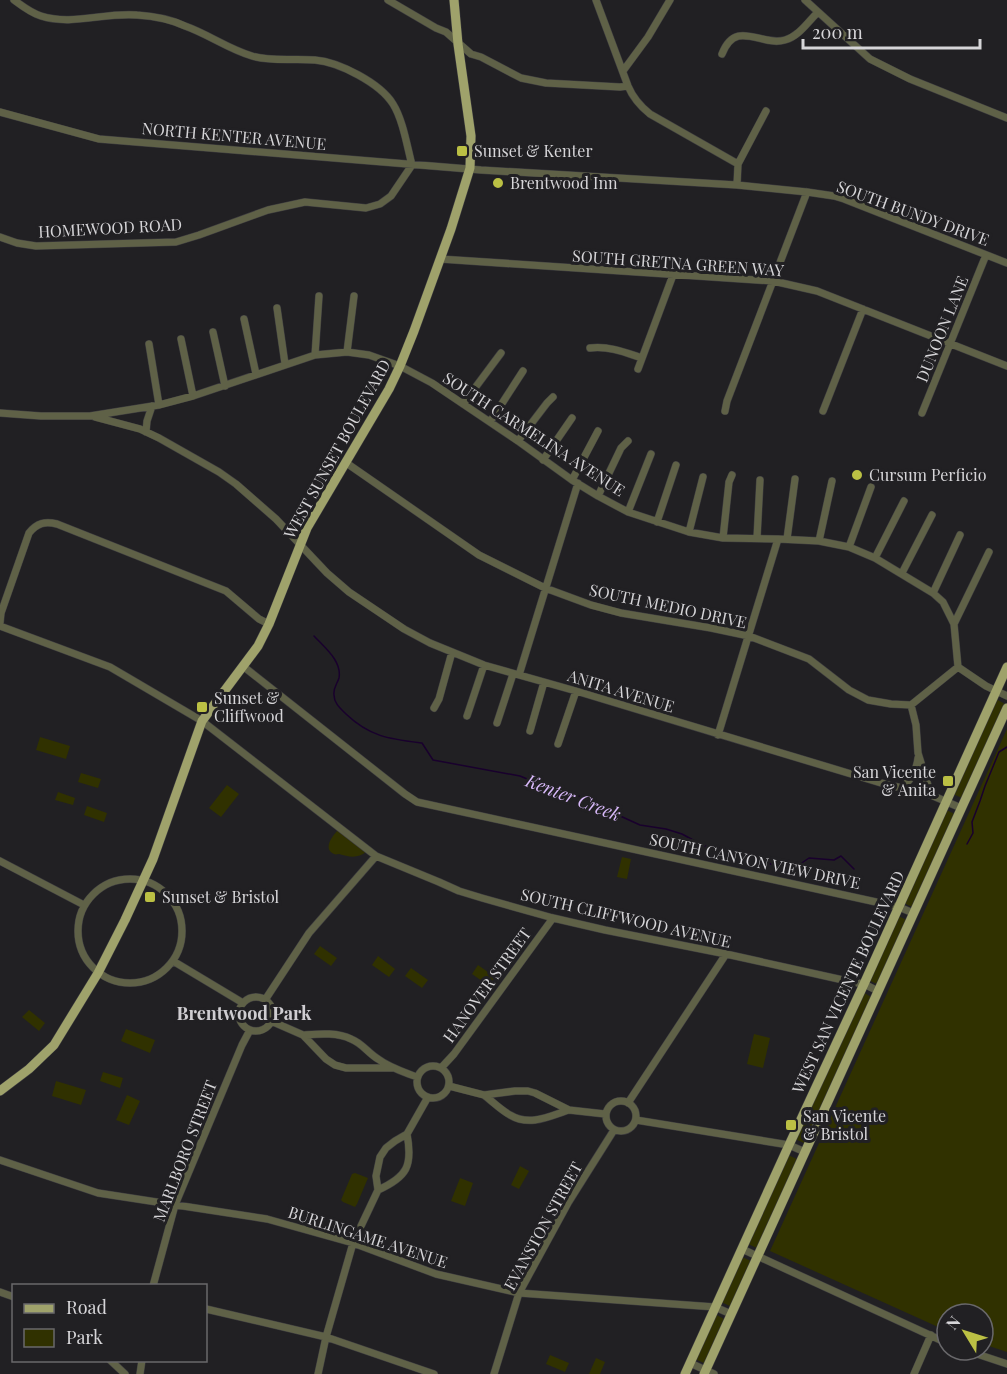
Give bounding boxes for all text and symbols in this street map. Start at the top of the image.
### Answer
scale bar [803,12,980,50]
text: 200 m [812,20,863,44]
street label: NORTH KENTER AVENUE [141,117,327,154]
place label: Sunset & Kenter [474,140,593,161]
marker: Sunset & Kenter [455,144,469,158]
place label: Brentwood Inn [510,172,618,193]
street label: SOUTH BUNDY DRIVE [834,175,992,250]
marker: Brentwood Inn [491,176,505,190]
street label: HOMEWOOD ROAD [37,213,182,242]
street label: SOUTH GRETNA GREEN WAY [572,245,785,280]
street label: DUNOON LANE [911,273,972,385]
street label: WEST SUNSET BOULEVARD [278,355,395,543]
street label: SOUTH CARMELINA AVENUE [439,367,629,500]
place label: Cursum Perficio [869,464,987,485]
marker: Cursum Perficio [850,468,864,482]
street label: SOUTH MEDIO DRIVE [587,579,749,632]
street label: ANITA AVENUE [564,664,677,717]
place label: Sunset & Cliffwood [214,687,284,726]
marker: Sunset & Cliffwood [195,700,209,714]
place label: San Vicente & Anita [853,761,936,800]
water label: Kenter Creek [521,768,624,826]
marker: San Vicente & Anita [941,774,955,788]
street label: SOUTH CANYON VIEW DRIVE [648,828,863,893]
street label: WEST SAN VICENTE BOULEVARD [786,867,908,1097]
street label: SOUTH CLIFFWOOD AVENUE [519,883,733,952]
place label: Sunset & Bristol [162,886,280,907]
marker: Sunset & Bristol [143,890,157,904]
street label: HANOVER STREET [438,923,535,1046]
district label: Brentwood Park [177,1001,312,1025]
street label: MARLBORO STREET [148,1077,221,1224]
place label: San Vicente & Bristol [803,1105,886,1144]
marker: San Vicente & Bristol [784,1118,798,1132]
street label: EVANSTON STREET [499,1158,587,1294]
street label: BURLINGAME AVENUE [286,1201,451,1272]
legend [12,1284,207,1362]
text: Road [66,1295,107,1319]
north arrow [935,1302,995,1362]
text: N [941,1311,965,1333]
text: Park [66,1325,103,1349]

